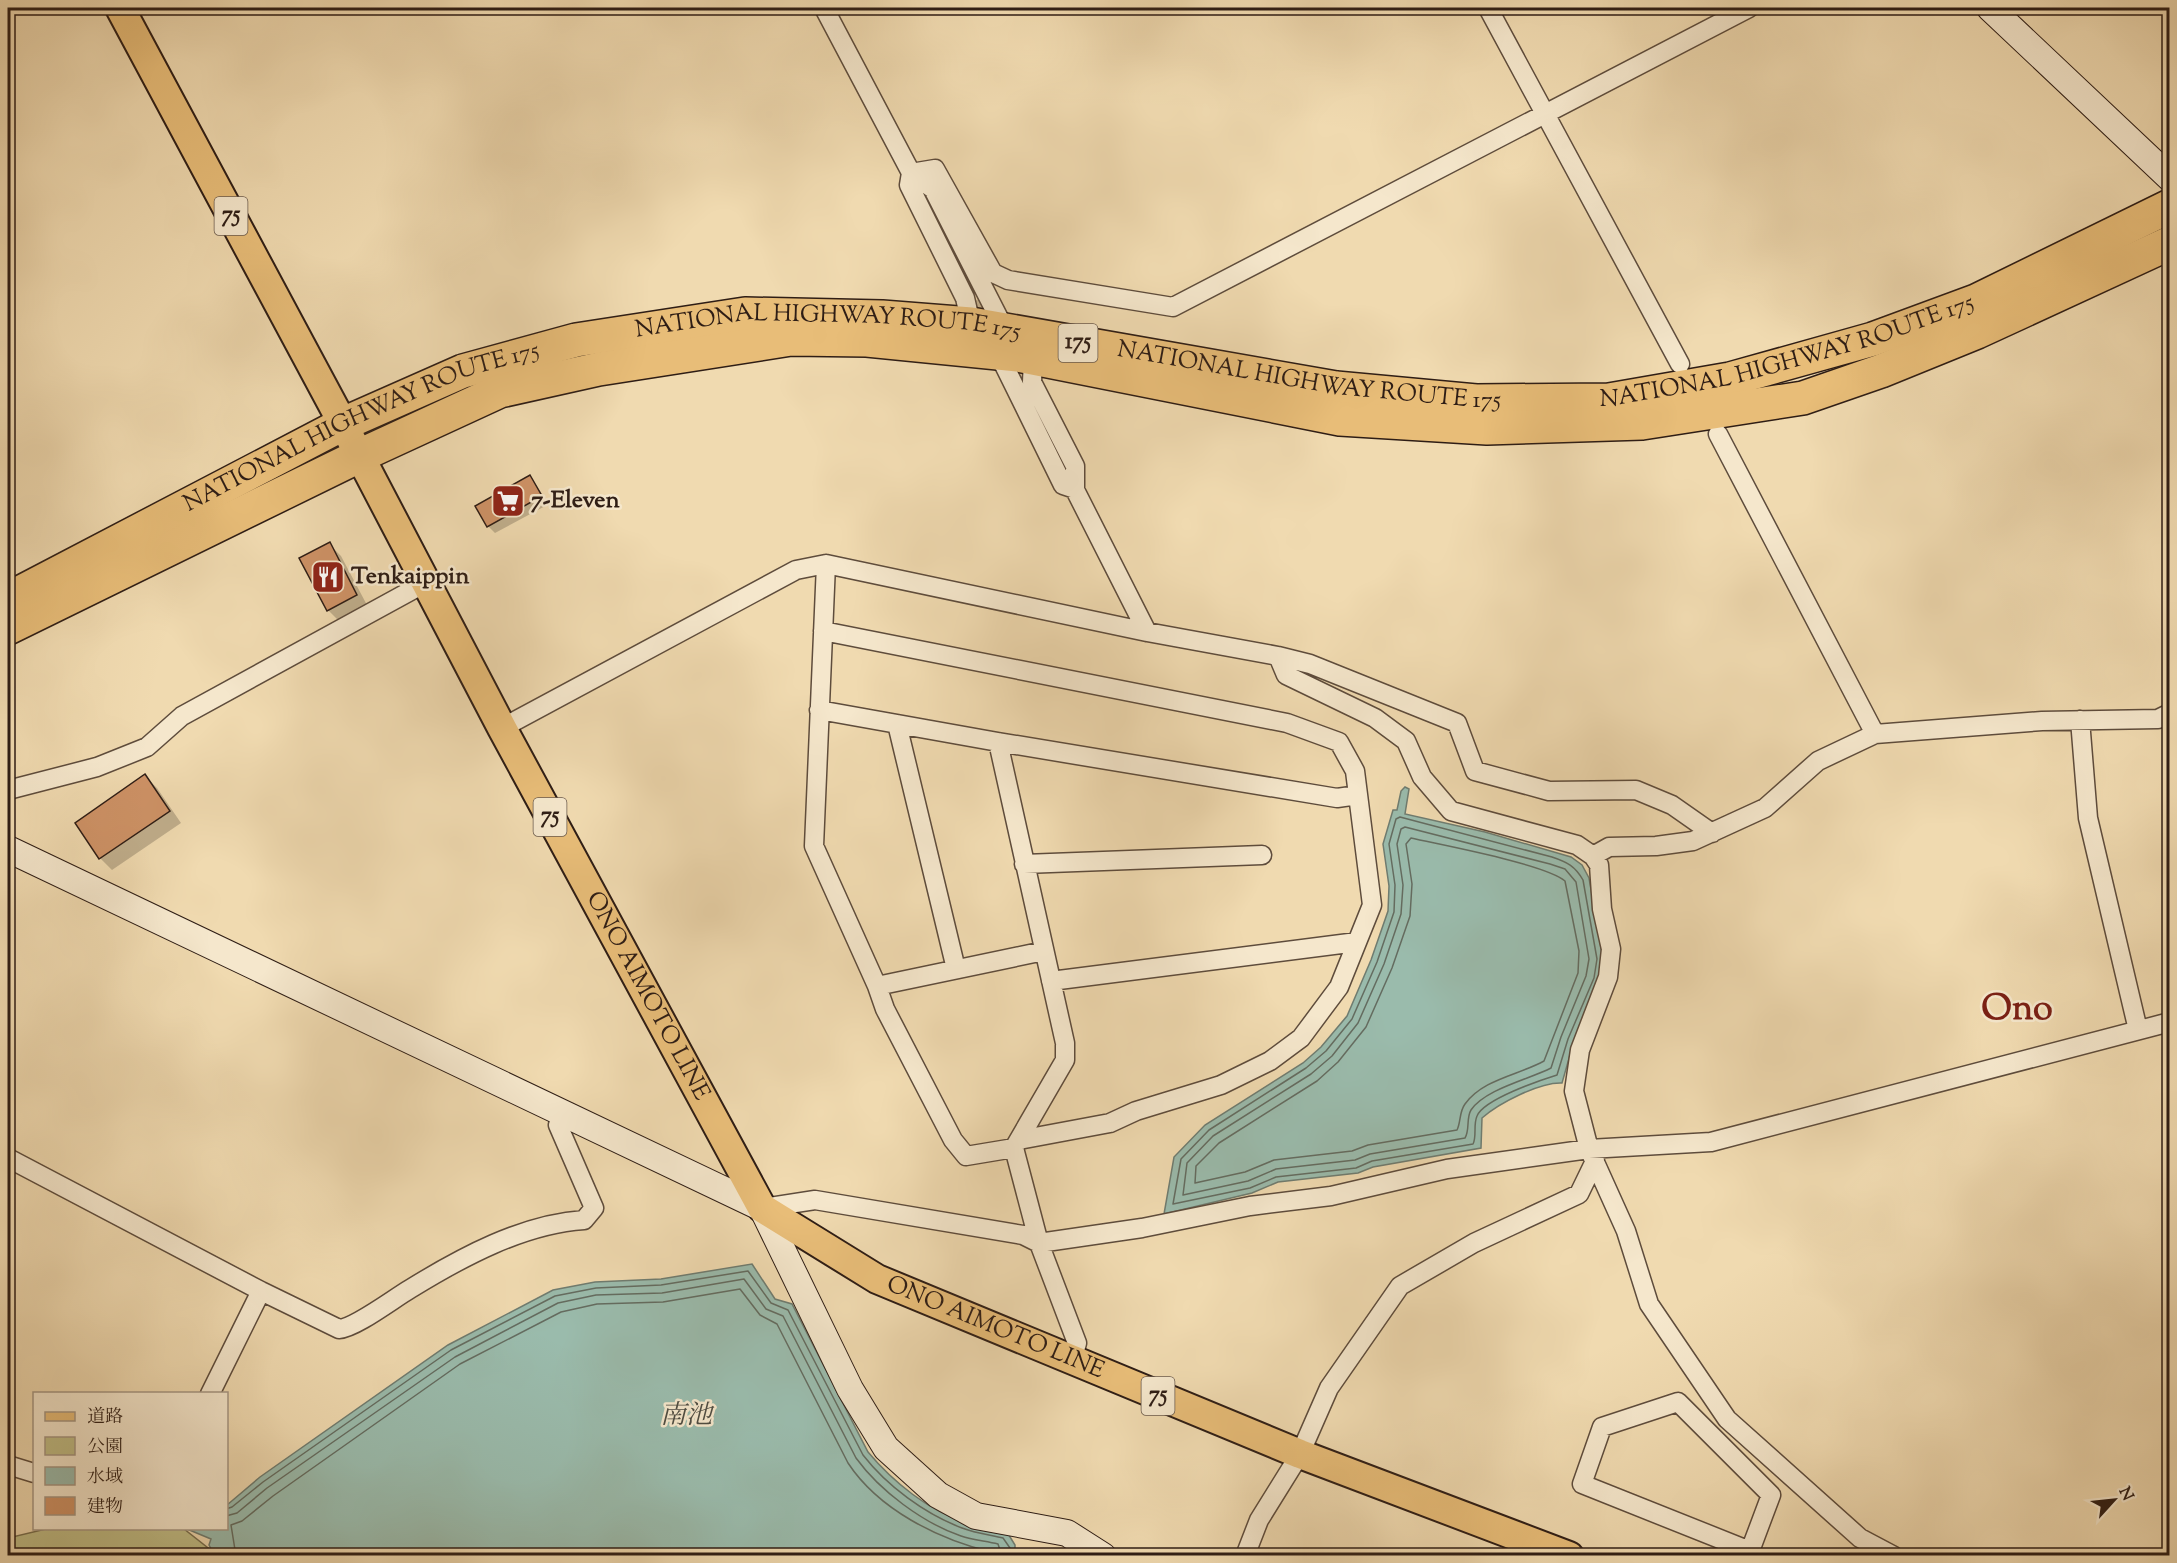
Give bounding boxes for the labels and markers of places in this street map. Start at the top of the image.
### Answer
supermarket icon: 7-Eleven [490,483,526,519]
place label: 7-Eleven [531,484,621,518]
restaurant icon: Tenkaippin [310,559,346,595]
place label: Tenkaippin [351,560,470,594]

